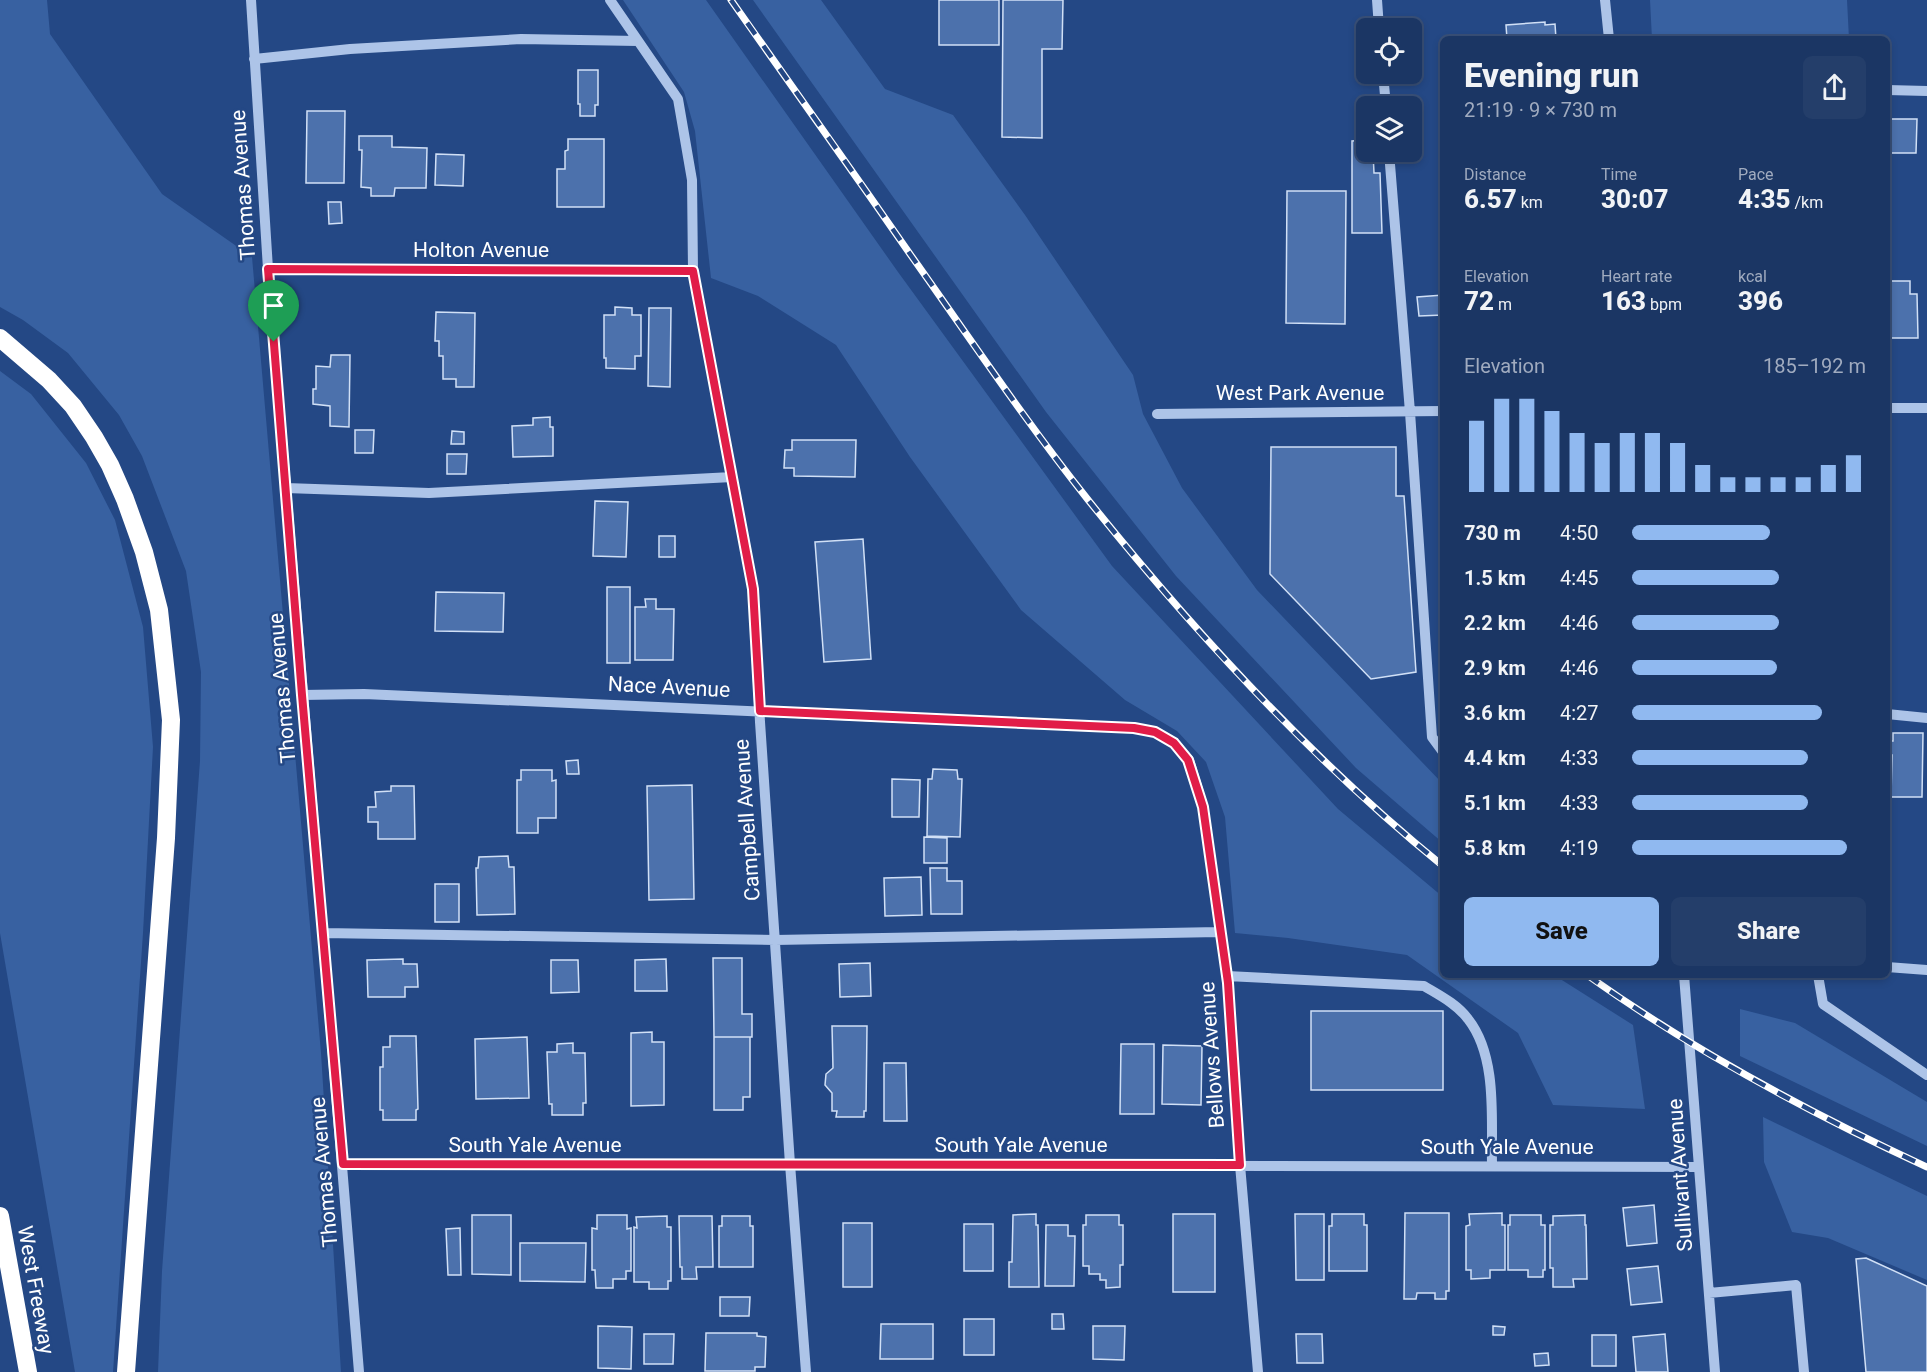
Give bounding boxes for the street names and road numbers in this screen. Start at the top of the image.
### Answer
street label: Thomas Avenue [226,109,260,261]
street label: Holton Avenue [413,238,549,262]
street label: West Park Avenue [1216,381,1384,405]
street label: Thomas Avenue [263,612,301,764]
street label: Nace Avenue [607,672,731,702]
street label: Campbell Avenue [729,738,765,902]
street label: Bellows Avenue [1195,981,1229,1129]
street label: Thomas Avenue [305,1096,343,1248]
street label: Sullivant Avenue [1663,1098,1697,1252]
street label: South Yale Avenue [448,1133,622,1157]
street label: South Yale Avenue [934,1133,1108,1157]
street label: South Yale Avenue [1420,1135,1594,1159]
street label: West Freeway [13,1224,59,1356]

